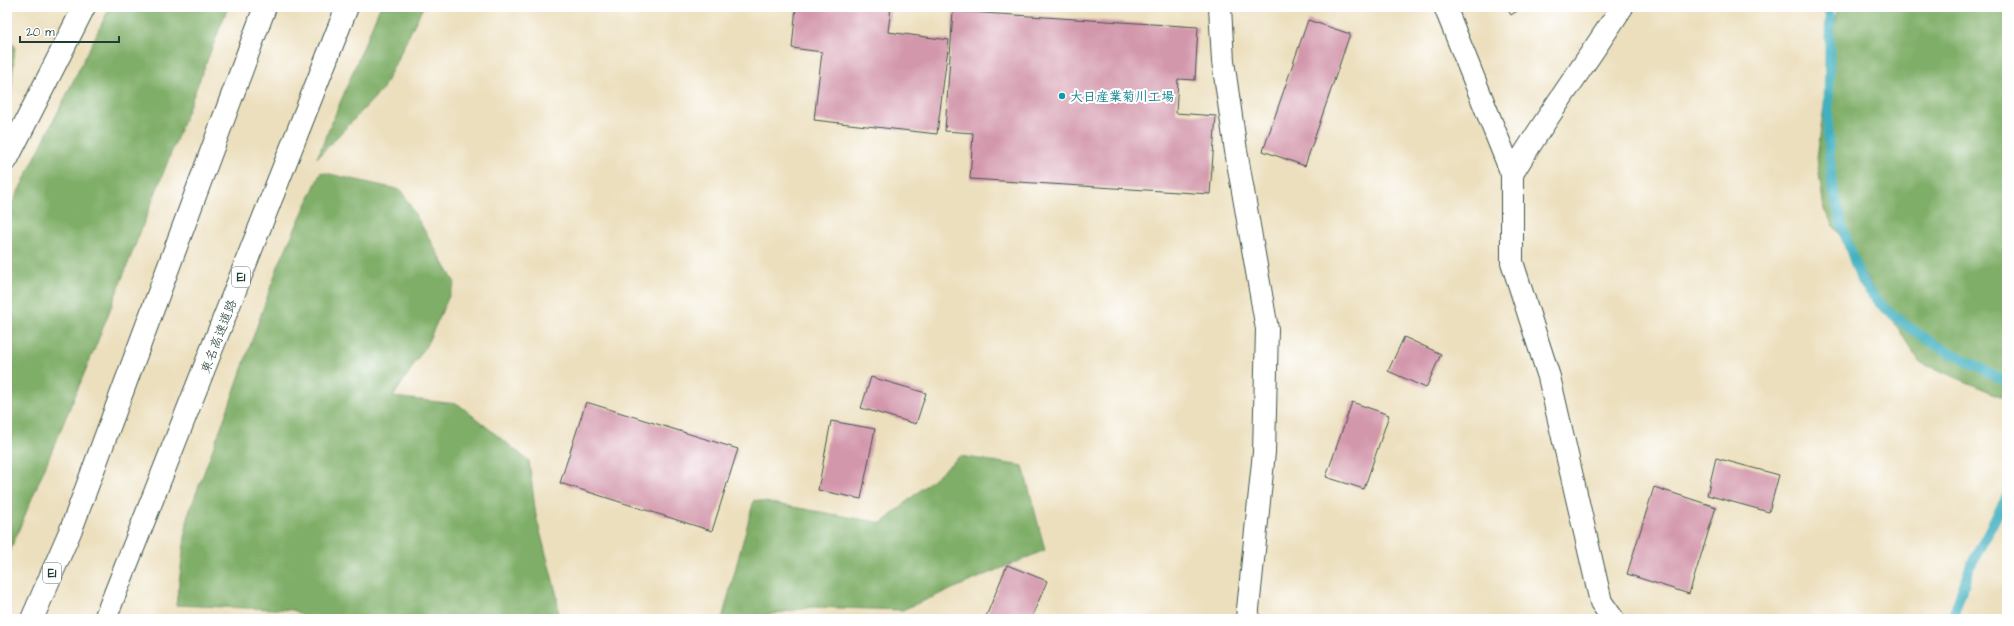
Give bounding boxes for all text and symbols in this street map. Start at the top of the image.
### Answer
scale bar [20,18,119,44]
text: 20 m [26,24,55,41]
place label: 大日産業菊川工場 [1070,88,1174,106]
marker: 大日産業菊川工場 [1057,91,1067,101]
road number: E1 [232,267,250,287]
street label: 東名高速道路 [197,297,241,376]
road number: E1 [43,563,61,583]

